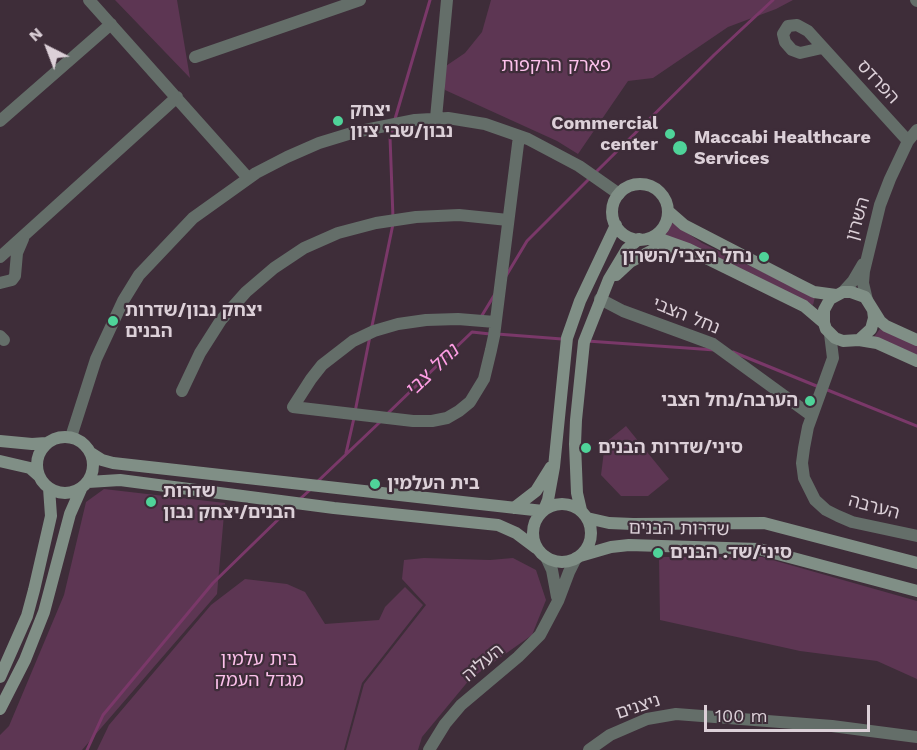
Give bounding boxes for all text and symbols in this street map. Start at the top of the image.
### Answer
north arrow [18,18,78,78]
text: N [25,23,46,45]
park label: פארק הרקפות [501,55,611,77]
street label: הפרדס [852,56,904,108]
place label: יצחק נבון/שבי ציון [350,100,453,142]
place label: Commercial center [551,113,658,156]
marker: יצחק נבון/שבי ציון [331,114,345,128]
marker: Commercial center [663,127,677,141]
place label: Maccabi Healthcare Services [694,127,871,170]
marker: Maccabi Healthcare Services [671,139,689,157]
street label: השרון [841,194,875,244]
place label: נחל הצבי/השרון [622,246,752,268]
marker: נחל הצבי/השרון [757,250,771,264]
street label: נחל הצבי [649,293,723,339]
place label: יצחק נבון/שדרות הבנים [125,300,262,342]
marker: יצחק נבון/שדרות הבנים [106,314,120,328]
water label: נחל צבי [400,339,464,403]
place label: הערבה/נחל הצבי [661,390,798,412]
marker: הערבה/נחל הצבי [803,394,817,408]
place label: סיני/שדרות הבנים [598,437,743,459]
marker: סיני/שדרות הבנים [579,441,593,455]
place label: בית העלמין [387,473,480,495]
marker: בית העלמין [368,477,382,491]
place label: שדרות הבנים/יצחק נבון [163,481,295,524]
street label: הערבה [846,490,902,524]
marker: שדרות הבנים/יצחק נבון [144,495,158,509]
street label: שדרות הבנים [628,517,730,541]
place label: סיני/שד. הבנים [670,542,792,564]
marker: סיני/שד. הבנים [651,546,665,560]
street label: העליה [458,639,508,687]
park label: בית עלמין מגדל העמק [214,649,304,692]
street label: ניצנים [613,690,663,724]
scale bar [707,693,874,731]
text: 100 m [715,705,768,726]

